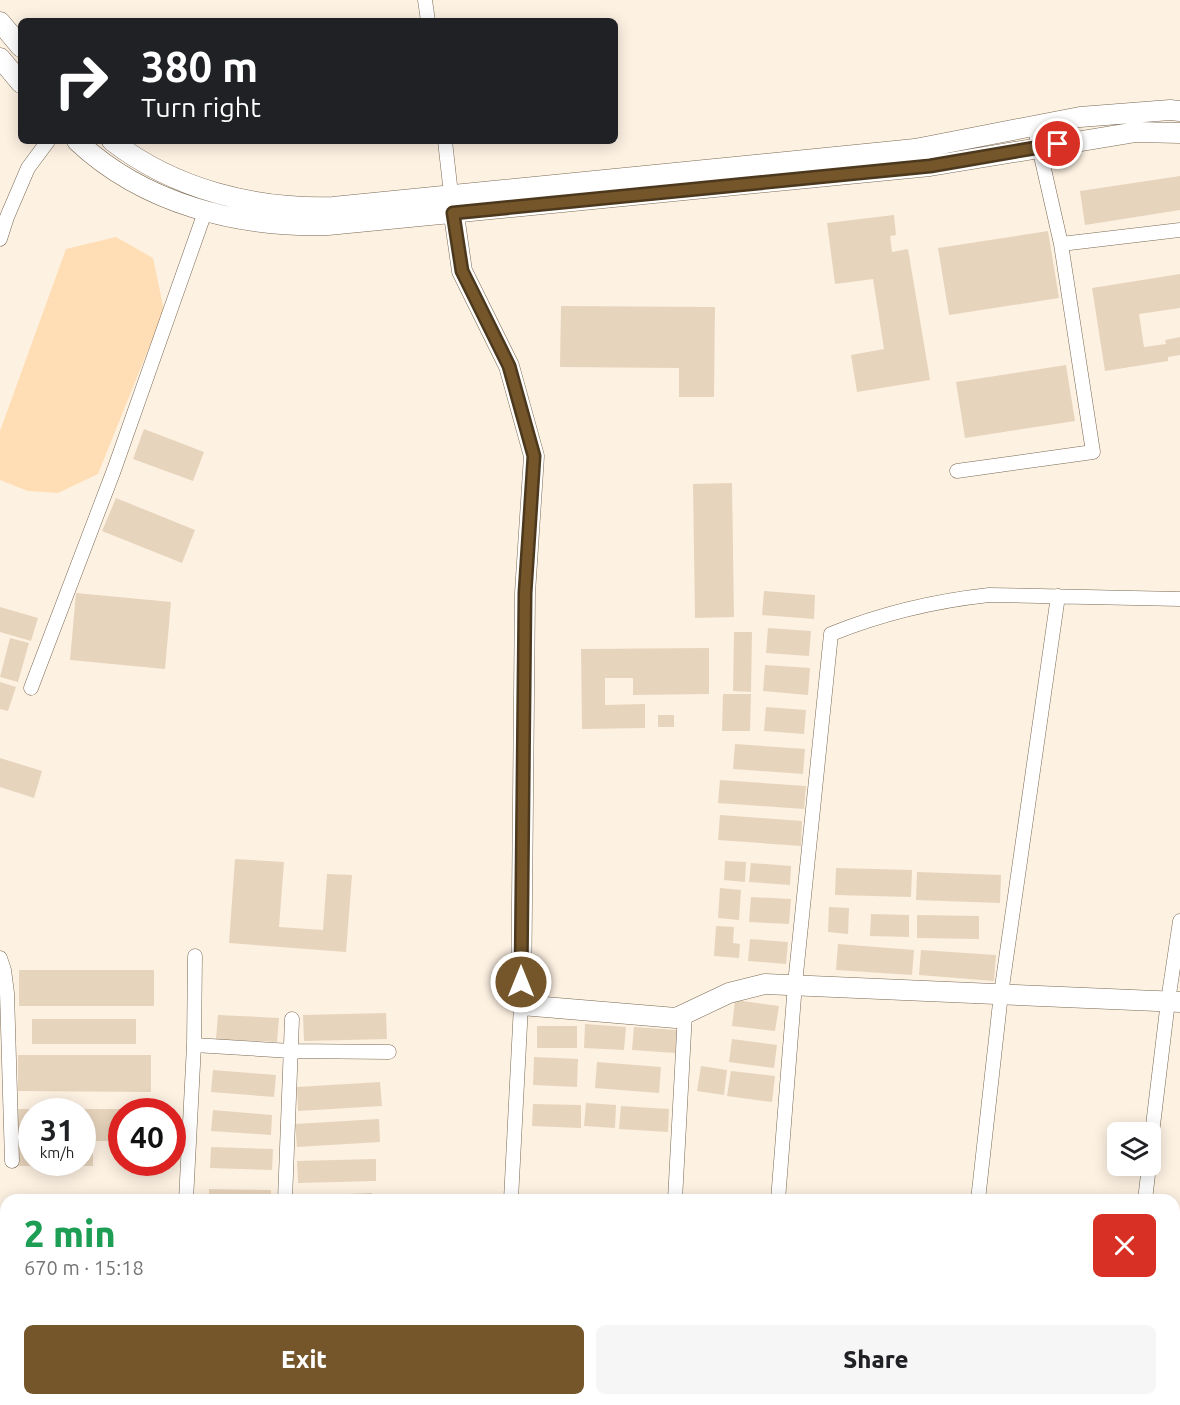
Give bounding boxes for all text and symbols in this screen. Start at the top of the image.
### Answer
icon: right [42,42,120,120]
text: 380 m [141,43,258,90]
text: Turn right [141,92,261,122]
pin [1032,118,1083,169]
icon: arrive [1041,127,1074,160]
position arrow [489,950,553,1014]
speed limit sign: 40 [108,1098,186,1176]
text: 31 [40,1113,74,1147]
map controls [1107,1122,1161,1176]
button: layers [1107,1122,1161,1176]
text: km/h [40,1144,74,1161]
text: 2 min [24,1213,116,1254]
button: close [1093,1214,1156,1277]
text: 670 m · 15:18 [24,1256,144,1279]
button: Exit [24,1325,584,1394]
button: Share [596,1325,1156,1394]

